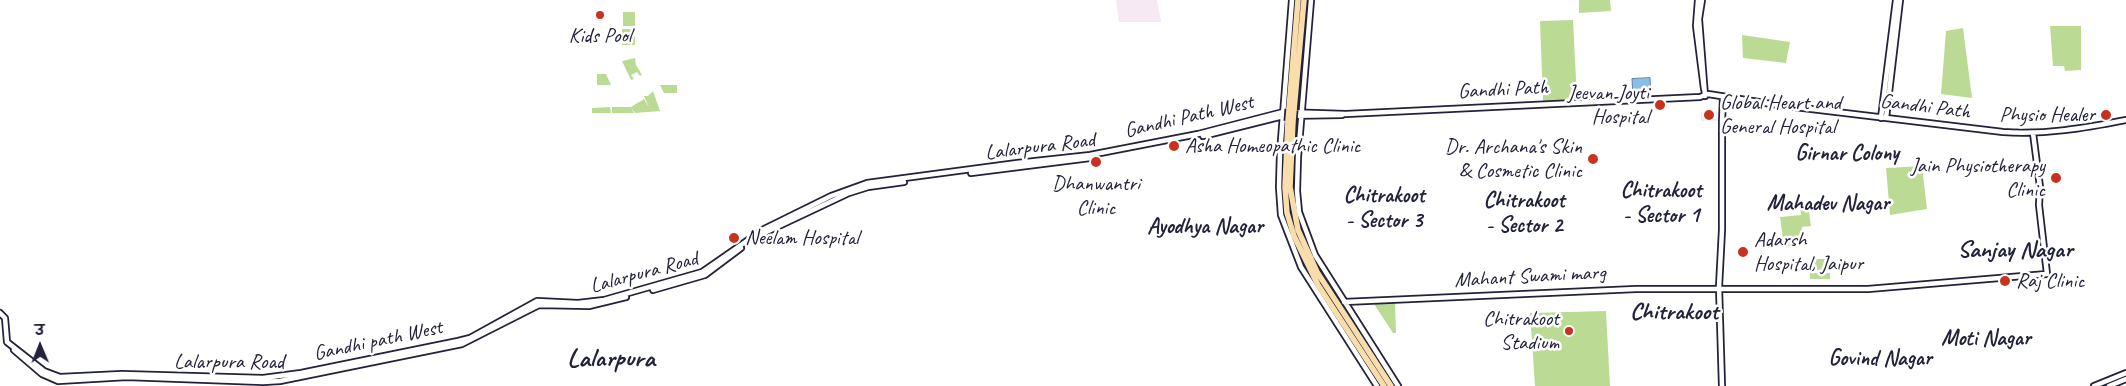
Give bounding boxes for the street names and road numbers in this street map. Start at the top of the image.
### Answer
street label: Gandhi Path [1457,75,1549,105]
street label: Gandhi Path [1879,89,1971,125]
street label: Gandhi Path West [1122,90,1256,144]
street label: Lalarpura Road [984,128,1096,166]
street label: Lalarpura Road [588,247,700,299]
street label: Mahant Swami marg [1454,260,1606,294]
street label: Gandhi path West [312,315,444,367]
street label: Lalarpura Road [174,349,284,375]

